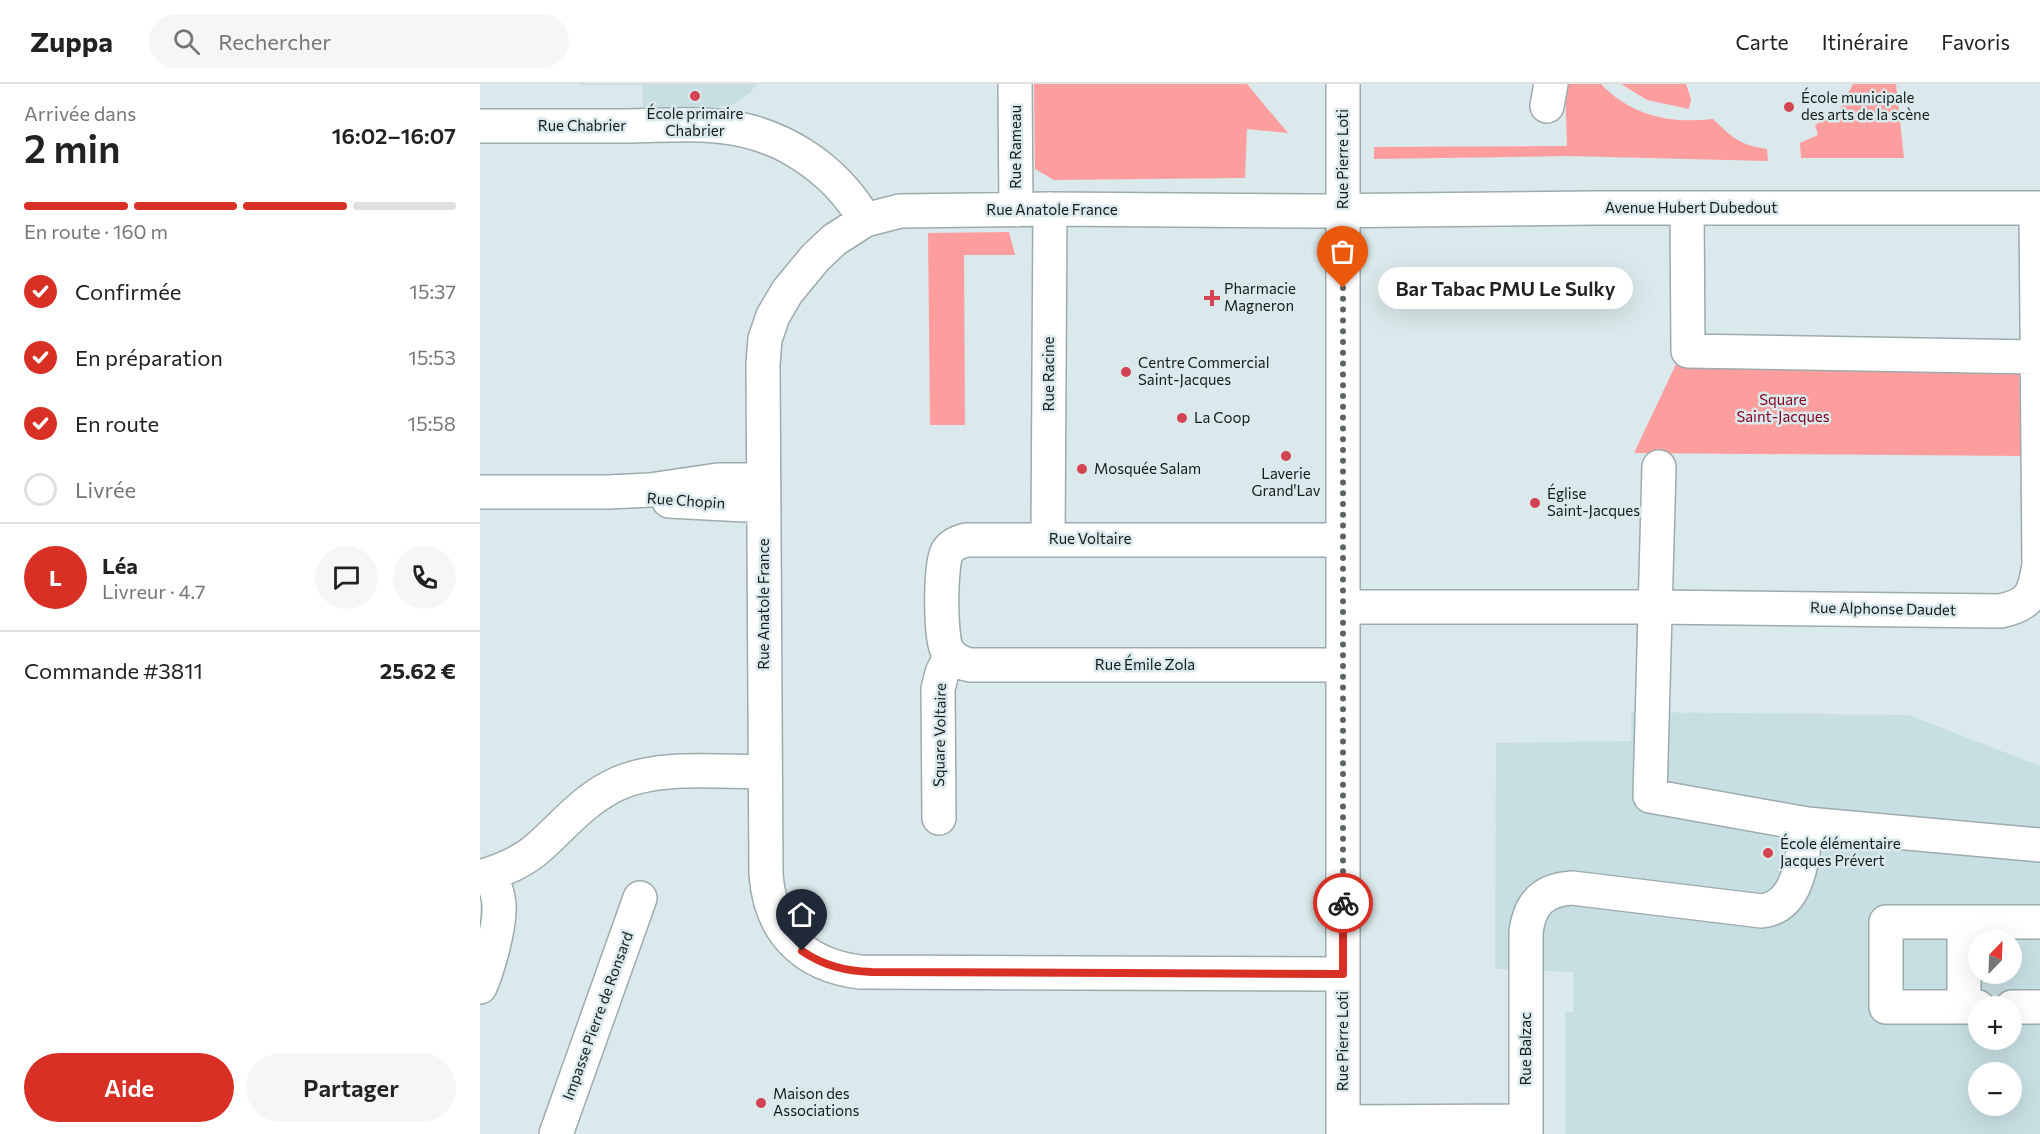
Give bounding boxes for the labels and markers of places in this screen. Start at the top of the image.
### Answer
place label: École municipale des arts de la scène [1801,87,1930,123]
marker: École primaire Chabrier [688,89,702,103]
marker: École municipale des arts de la scène [1782,100,1796,114]
place label: École primaire Chabrier [646,103,744,139]
pin [1317,226,1368,288]
callout: Bar Tabac PMU Le Sulky [1379,267,1634,309]
place label: Pharmacie Magneron [1224,279,1296,314]
marker: Pharmacie Magneron [1205,291,1219,305]
place label: Centre Commercial Saint-Jacques [1138,353,1269,388]
marker: Centre Commercial Saint-Jacques [1119,365,1133,379]
place label: La Coop [1194,408,1251,426]
marker: La Coop [1175,411,1189,425]
marker: Laverie Grand'Lav [1279,449,1293,463]
place label: Mosquée Salam [1094,459,1201,477]
marker: Mosquée Salam [1075,462,1089,476]
place label: Laverie Grand'Lav [1252,464,1321,499]
place label: Église Saint-Jacques [1547,483,1640,519]
marker: Église Saint-Jacques [1528,496,1542,510]
place label: École élémentaire Jacques Prévert [1780,833,1901,869]
marker: École élémentaire Jacques Prévert [1761,846,1775,860]
pin [776,889,827,951]
place label: Maison des Associations [773,1084,860,1119]
marker: Maison des Associations [754,1096,768,1110]

